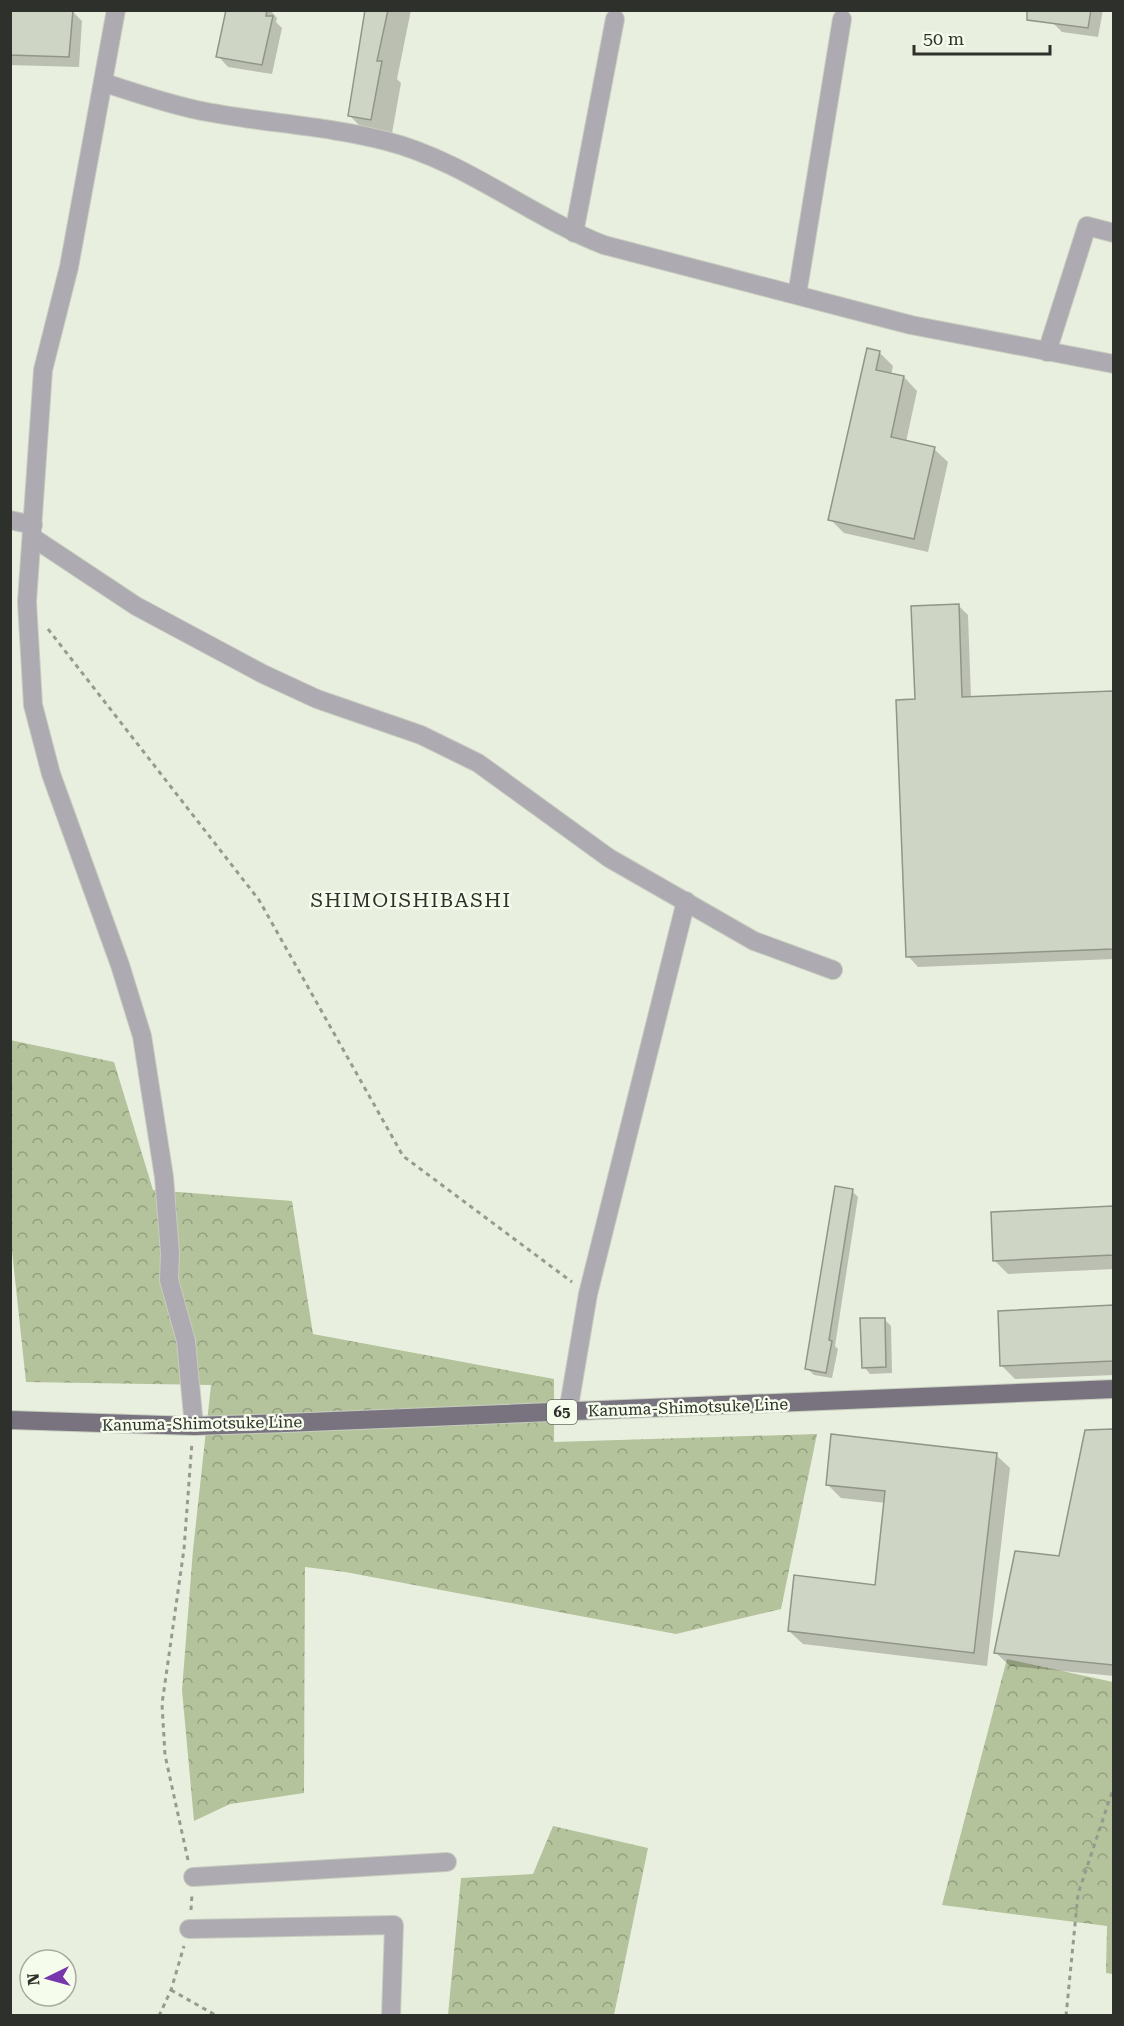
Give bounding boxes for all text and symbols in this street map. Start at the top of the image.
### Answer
scale bar [914,18,1050,56]
text: 50 m [923,28,964,49]
district label: SHIMOISHIBASHI [311,888,511,912]
street label: Kanuma-Shimotsuke Line [588,1395,789,1420]
road number: 65 [547,1400,577,1424]
street label: Kanuma-Shimotsuke Line [102,1412,303,1435]
north arrow [18,1948,78,2008]
text: N [24,1972,44,1986]

